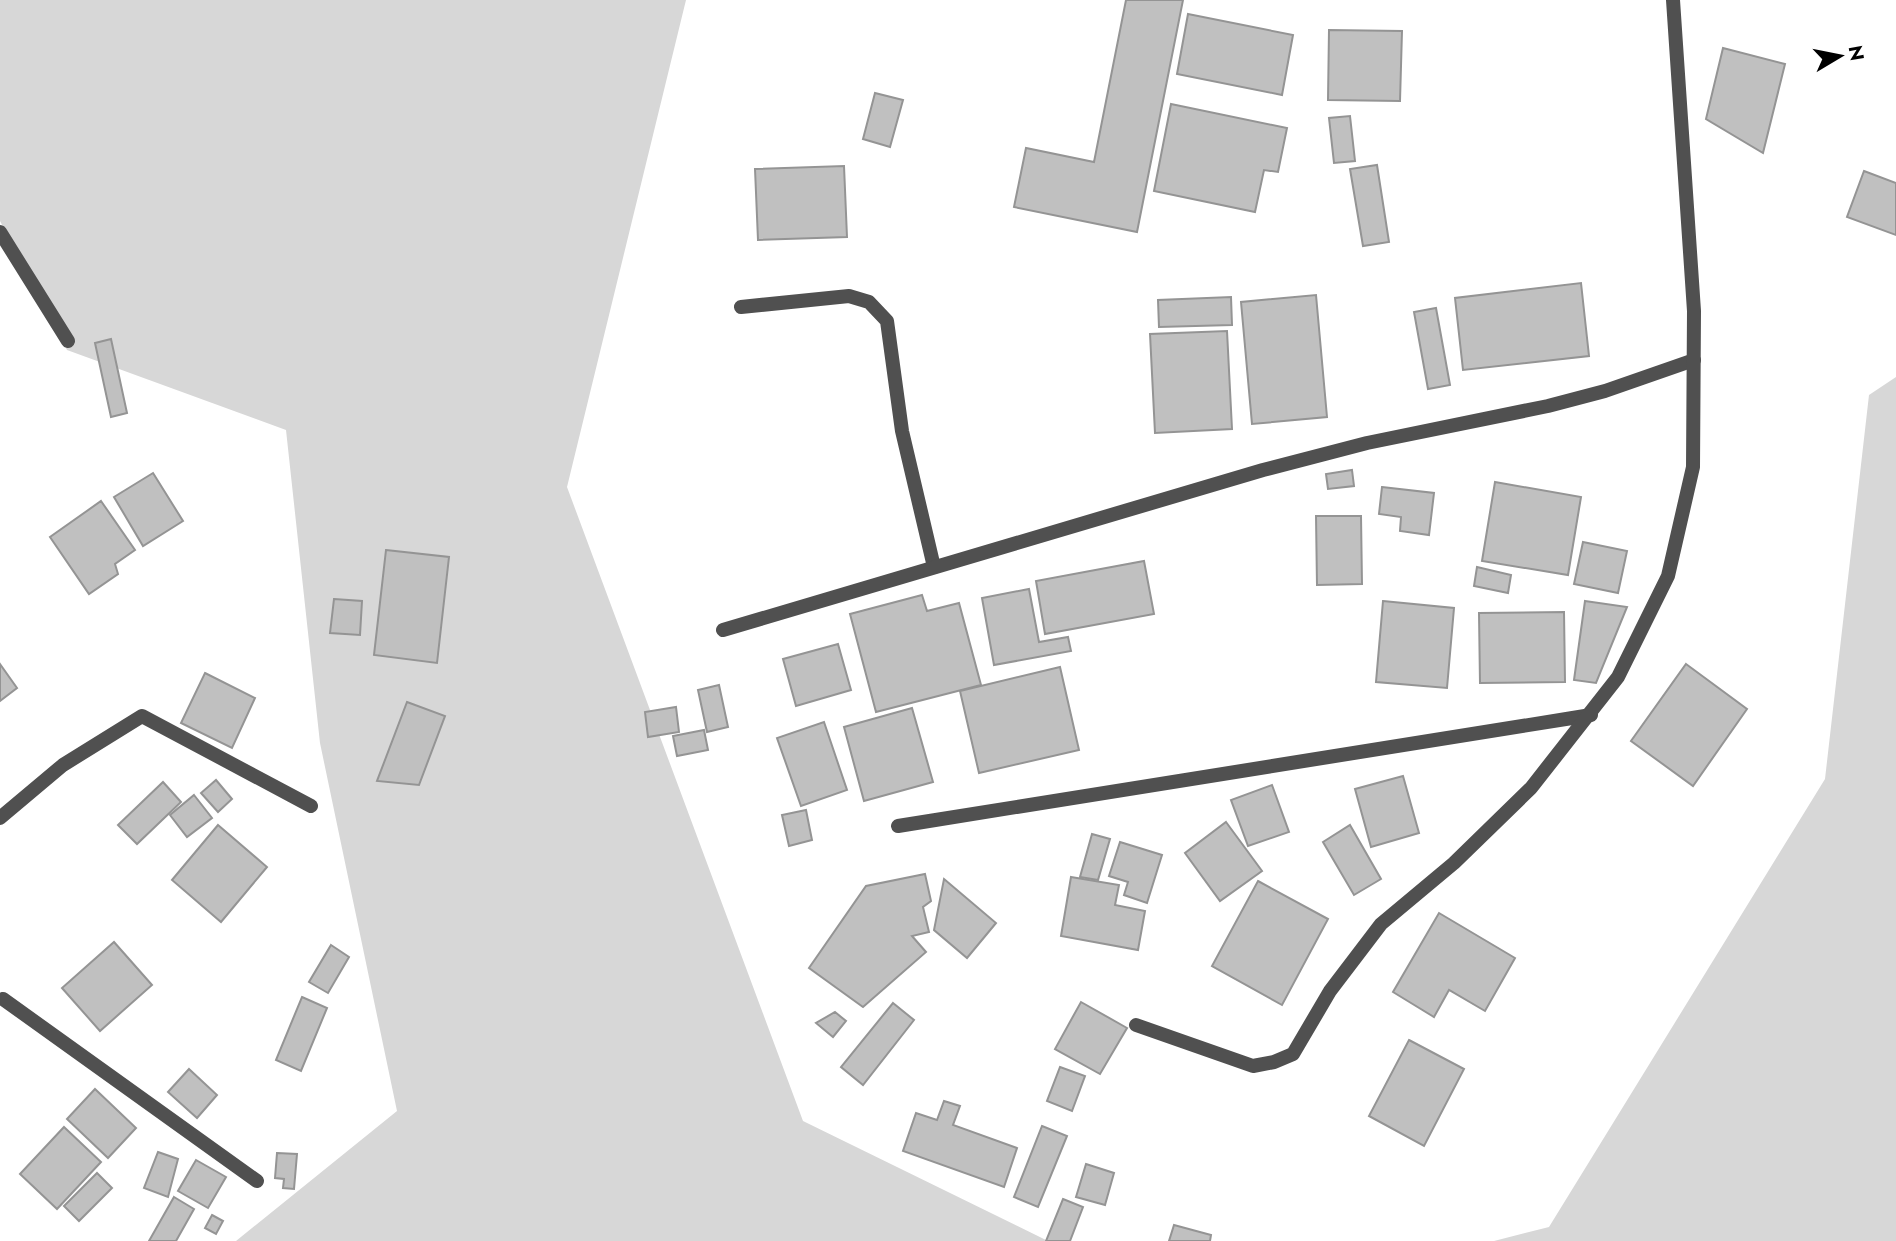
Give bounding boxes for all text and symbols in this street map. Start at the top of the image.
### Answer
north arrow [1805,21,1875,91]
text: N [1842,43,1871,63]

